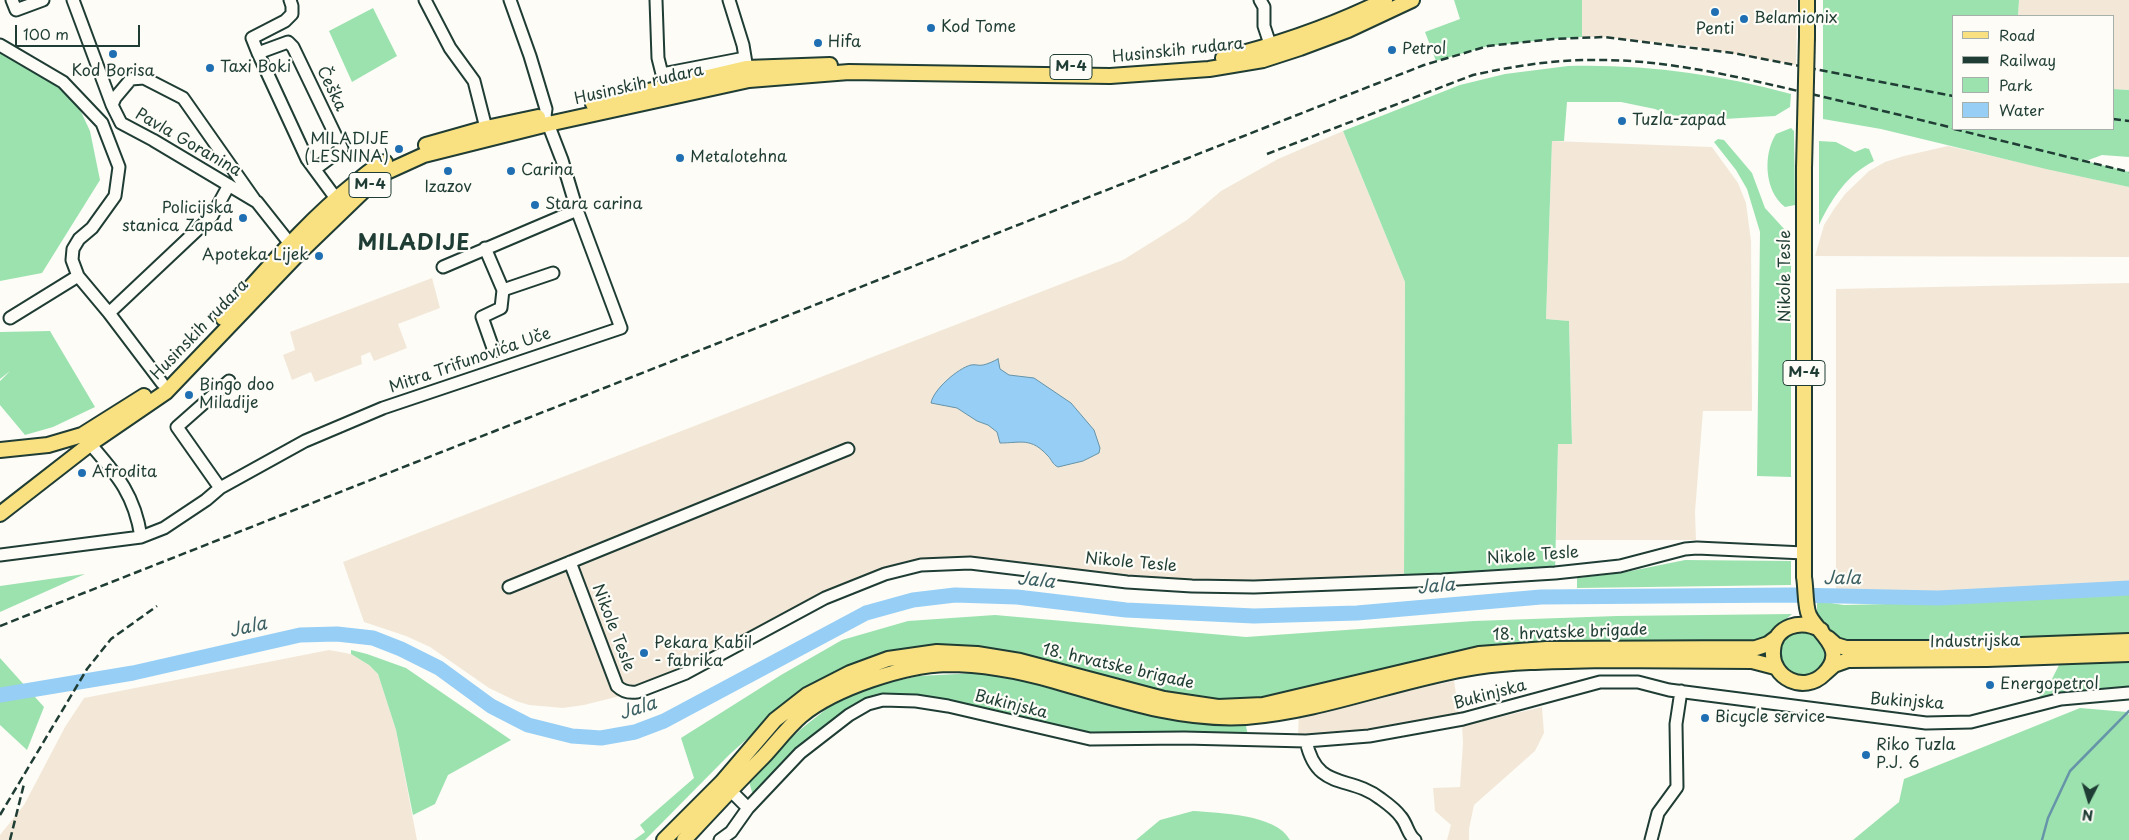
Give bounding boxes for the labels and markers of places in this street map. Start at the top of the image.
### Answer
marker: Penti [1709,6,1721,18]
place label: Belamionix [1754,9,1837,29]
marker: Belamionix [1738,13,1750,25]
place label: Kod Tome [941,18,1016,38]
place label: Penti [1696,20,1734,40]
marker: Kod Tome [925,22,937,34]
place label: Hifa [828,33,861,53]
marker: Hifa [812,37,824,49]
place label: Petrol [1402,40,1446,60]
marker: Petrol [1386,44,1398,56]
marker: Kod Borisa [107,48,119,60]
place label: Taxi Boki [220,58,291,78]
place label: Kod Borisa [71,62,155,82]
marker: Taxi Boki [204,62,216,74]
place label: Tuzla-zapad [1632,111,1726,131]
marker: Tuzla-zapad [1616,115,1628,127]
place label: MILADIJE (LESNINA) [304,130,389,168]
marker: MILADIJE (LESNINA) [393,143,405,155]
place label: Metalotehna [690,148,787,168]
marker: Metalotehna [674,152,686,164]
place label: Carina [521,161,574,181]
marker: Izazov [442,165,454,177]
marker: Carina [505,165,517,177]
place label: Izazov [424,178,472,198]
place label: Stara carina [545,195,642,215]
place label: Policijska stanica Zapad [122,199,233,237]
marker: Stara carina [529,199,541,211]
marker: Policijska stanica Zapad [237,212,249,224]
place label: Apoteka Lijek [202,246,309,266]
marker: Apoteka Lijek [313,250,325,262]
place label: Bingo doo Miladije [199,376,274,414]
marker: Bingo doo Miladije [183,389,195,401]
place label: Afrodita [92,463,157,483]
marker: Afrodita [76,467,88,479]
place label: Pekara Kabil - fabrika [654,634,752,672]
marker: Pekara Kabil - fabrika [638,647,650,659]
place label: Energopetrol [2000,675,2099,695]
marker: Energopetrol [1984,679,1996,691]
place label: Bicycle service [1715,708,1825,728]
marker: Bicycle service [1699,712,1711,724]
place label: Riko Tuzla P.J. 6 [1876,736,1956,774]
marker: Riko Tuzla P.J. 6 [1860,749,1872,761]

